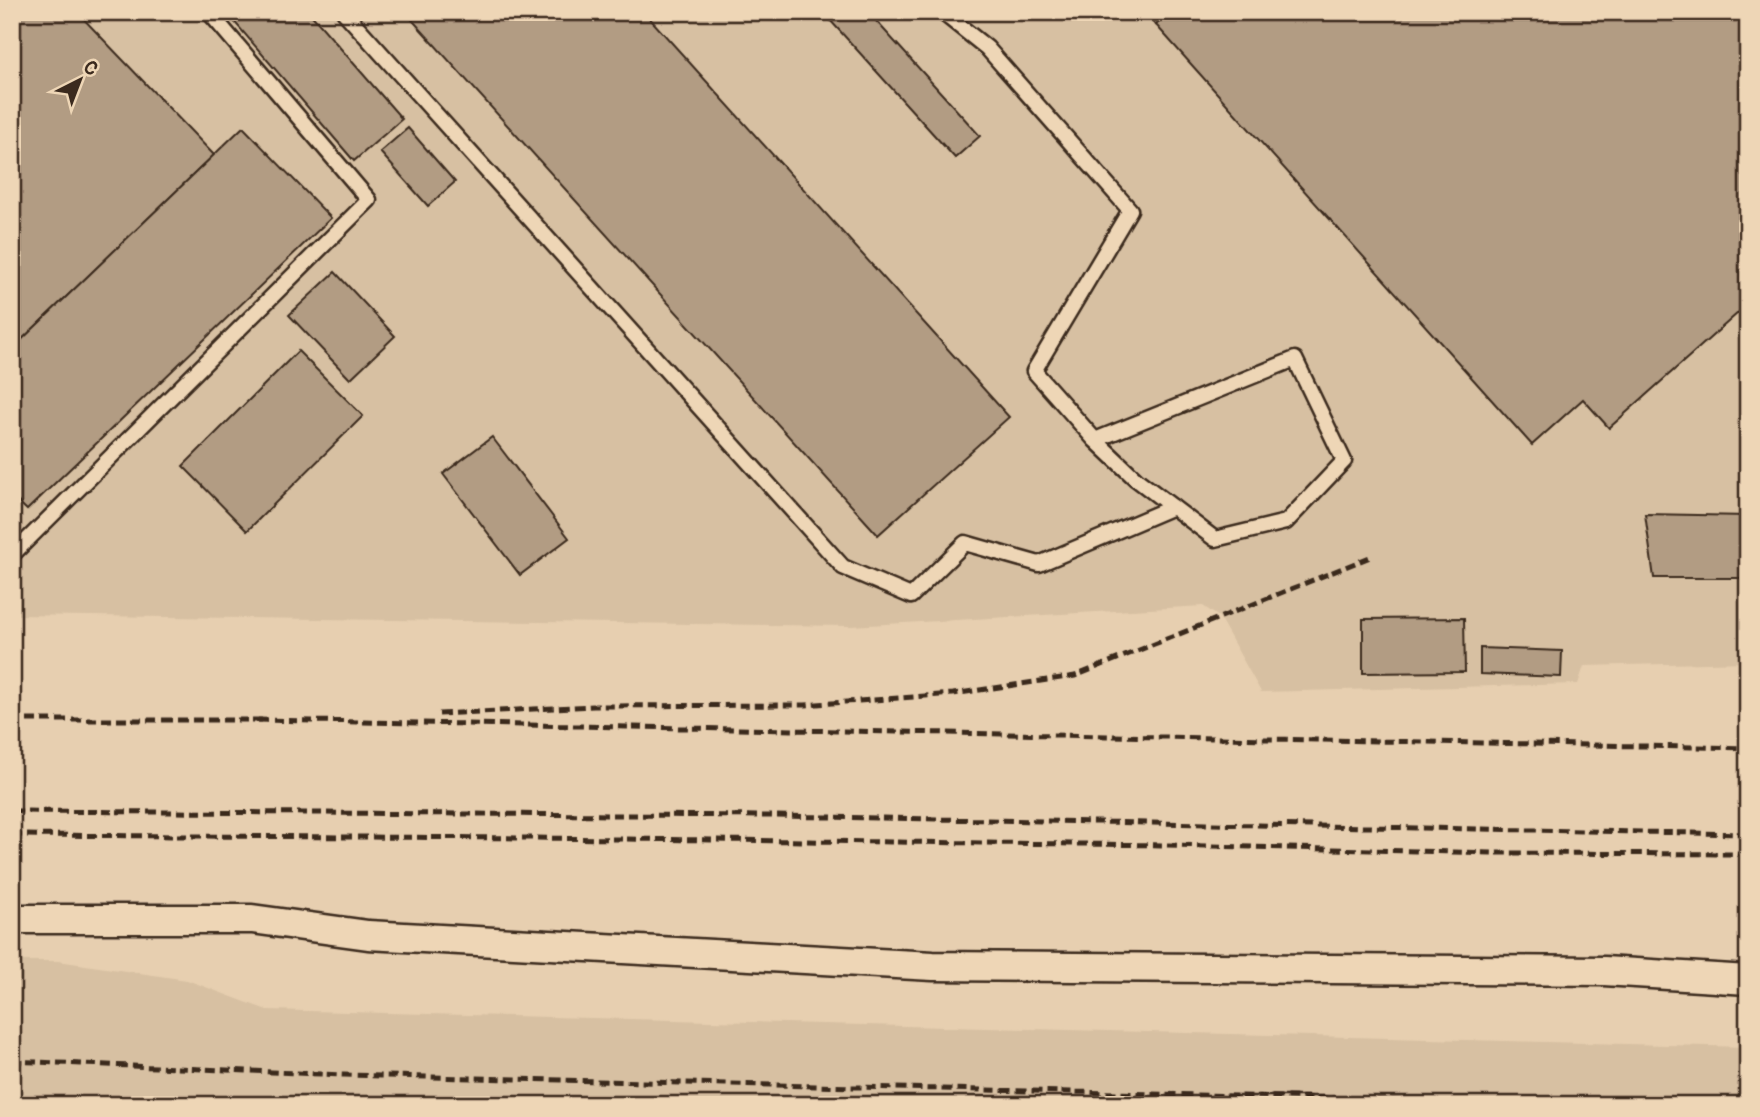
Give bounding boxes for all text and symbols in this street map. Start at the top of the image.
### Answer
north arrow [46,46,116,116]
text: С [78,55,103,81]

